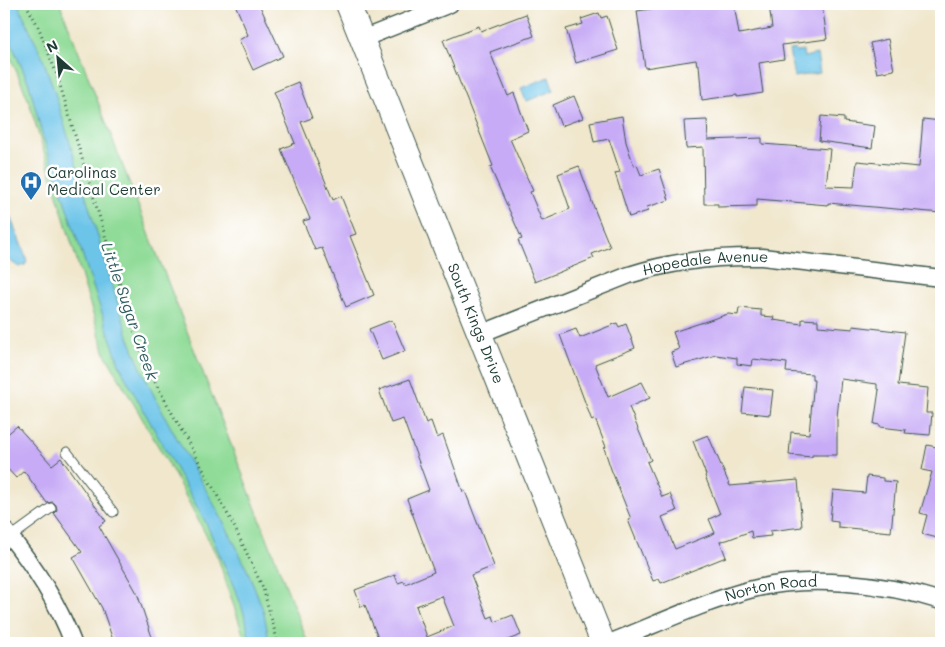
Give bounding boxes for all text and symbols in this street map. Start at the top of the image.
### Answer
north arrow [32,32,82,82]
text: N [43,35,61,57]
place label: Carolinas Medical Center [47,162,161,199]
hospital icon: Carolinas Medical Center [19,170,43,201]
water label: Little Sugar Creek [97,239,164,383]
street label: Hopedale Avenue [640,246,770,280]
street label: South Kings Drive [443,260,509,386]
street label: Norton Road [722,571,817,606]

